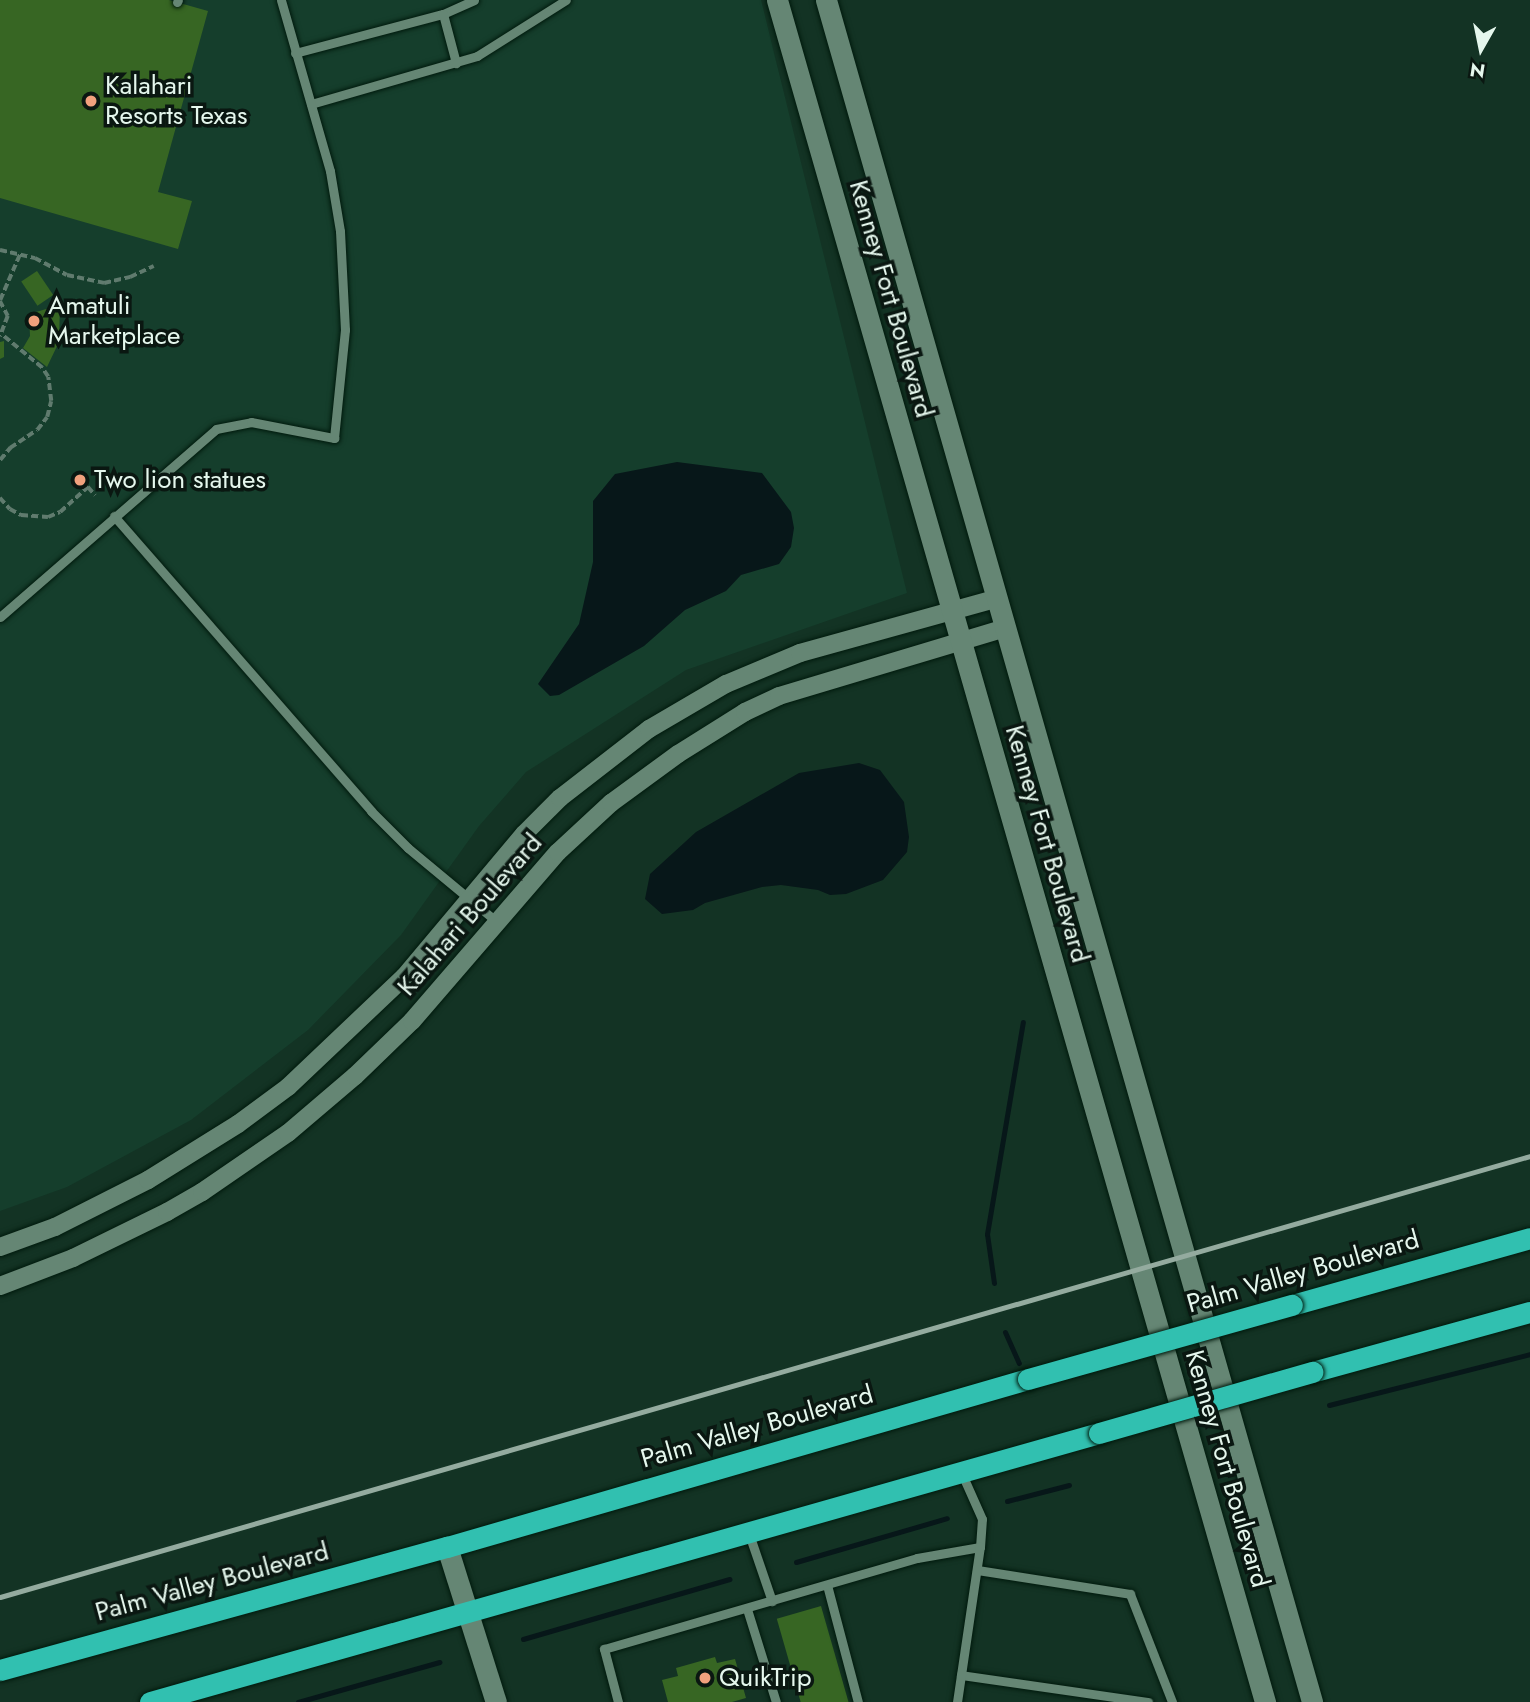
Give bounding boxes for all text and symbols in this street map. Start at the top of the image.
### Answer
north arrow [1446,14,1516,84]
text: N [1468,56,1487,85]
place label: Kalahari Resorts Texas [105,70,247,132]
marker: Kalahari Resorts Texas [83,93,99,109]
street label: Kenney Fort Boulevard [842,177,940,421]
place label: Amatuli Marketplace [48,290,180,352]
marker: Amatuli Marketplace [26,313,42,329]
place label: Two lion statues [94,464,266,496]
marker: Two lion statues [72,472,88,488]
street label: Kenney Fort Boulevard [998,722,1096,966]
street label: Kalahari Boulevard [391,828,549,1002]
street label: Palm Valley Boulevard [1183,1224,1423,1320]
street label: Kenney Fort Boulevard [1178,1347,1276,1591]
street label: Palm Valley Boulevard [637,1379,877,1475]
street label: Palm Valley Boulevard [92,1536,332,1628]
place label: QuikTrip [719,1662,812,1694]
marker: QuikTrip [697,1670,713,1686]

